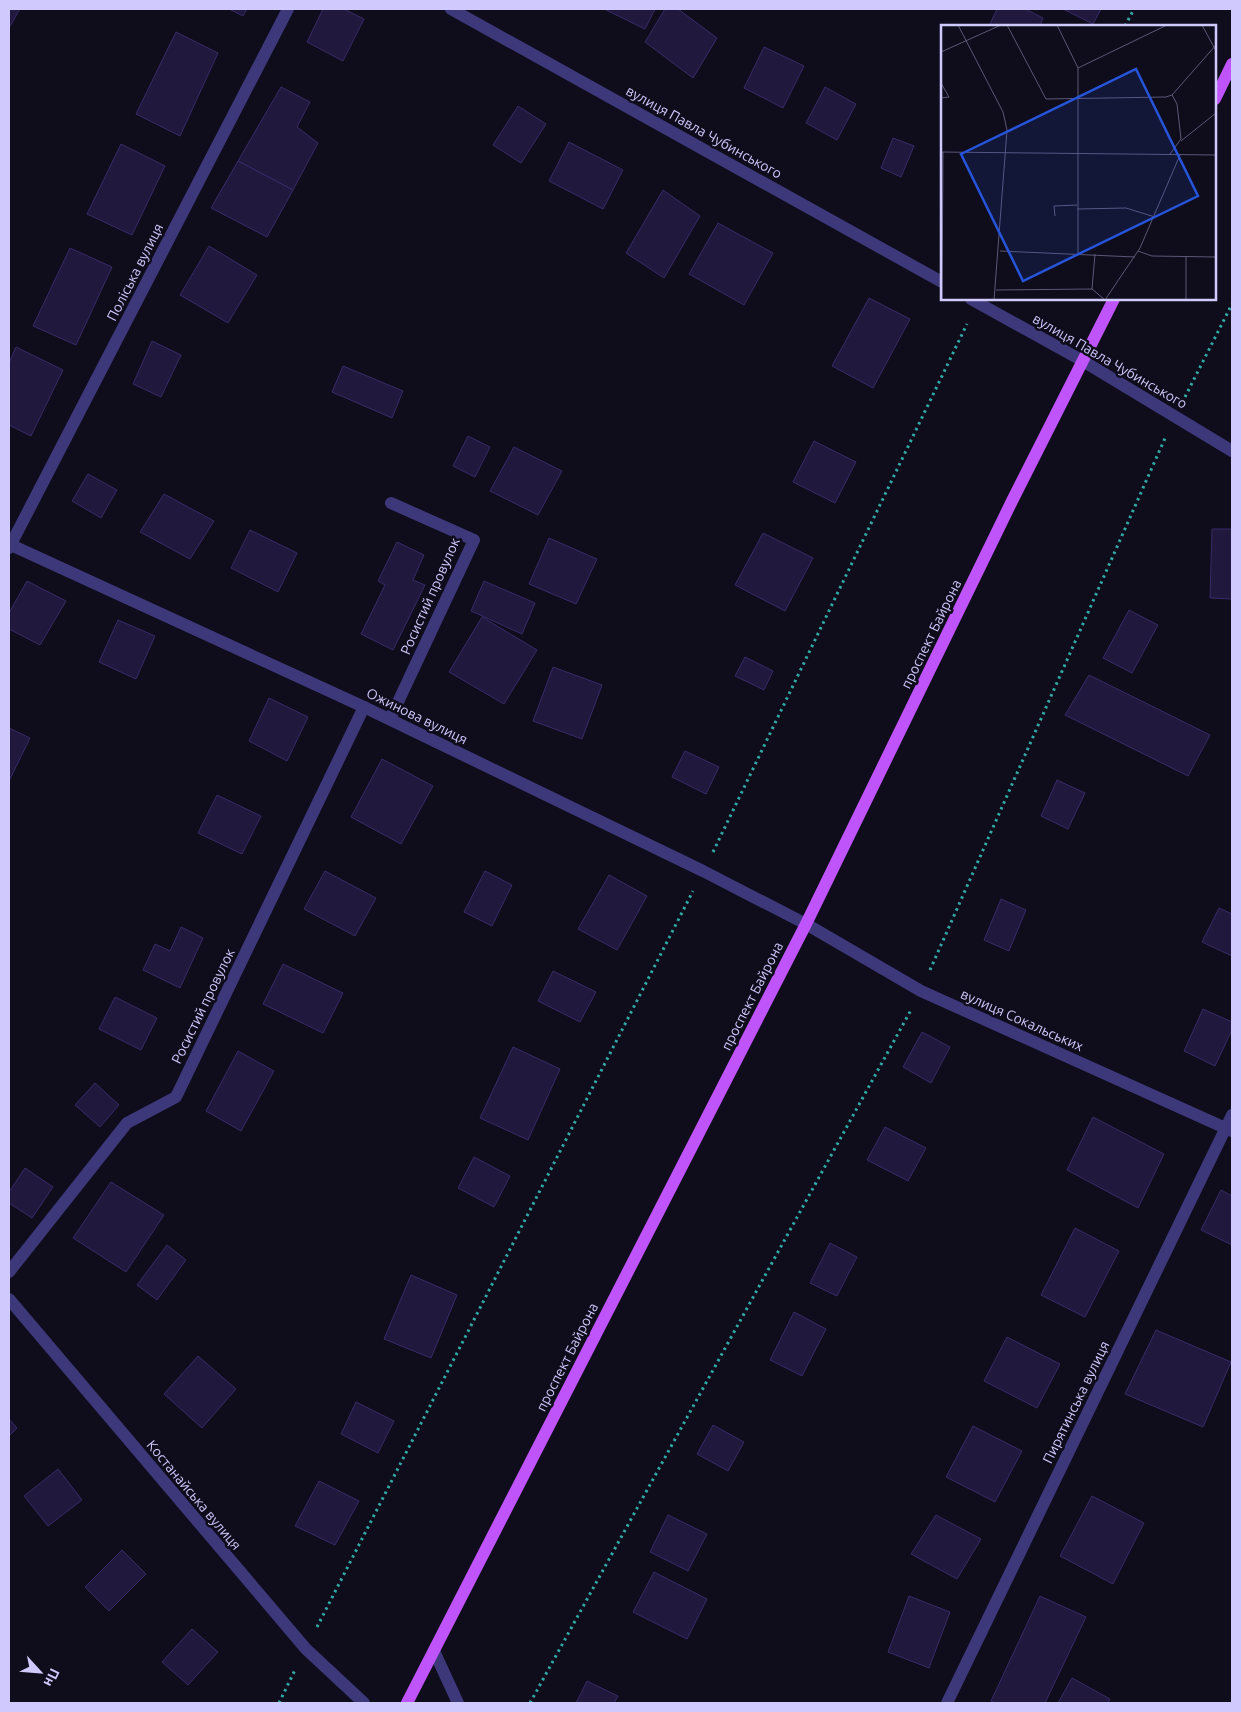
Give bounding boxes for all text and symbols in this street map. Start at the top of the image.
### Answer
inset map [941,25,1216,300]
street label: вулиця Павла Чубинського [623,82,785,182]
street label: Поліська вулиця [104,221,166,323]
street label: вулиця Павла Чубинського [1030,310,1190,412]
street label: Росистий провулок [397,535,463,657]
street label: проспект Байрона [898,577,964,691]
street label: Ожинова вулиця [364,685,470,747]
street label: проспект Байрона [718,939,786,1053]
street label: Росистий провулок [168,946,238,1066]
street label: вулиця Сокальських [958,986,1086,1054]
street label: проспект Байрона [533,1300,601,1414]
street label: Пирятинська вулиця [1039,1338,1113,1466]
street label: Костанайська вулиця [143,1437,245,1553]
north arrow [15,1647,65,1697]
text: Пн [40,1666,63,1689]

